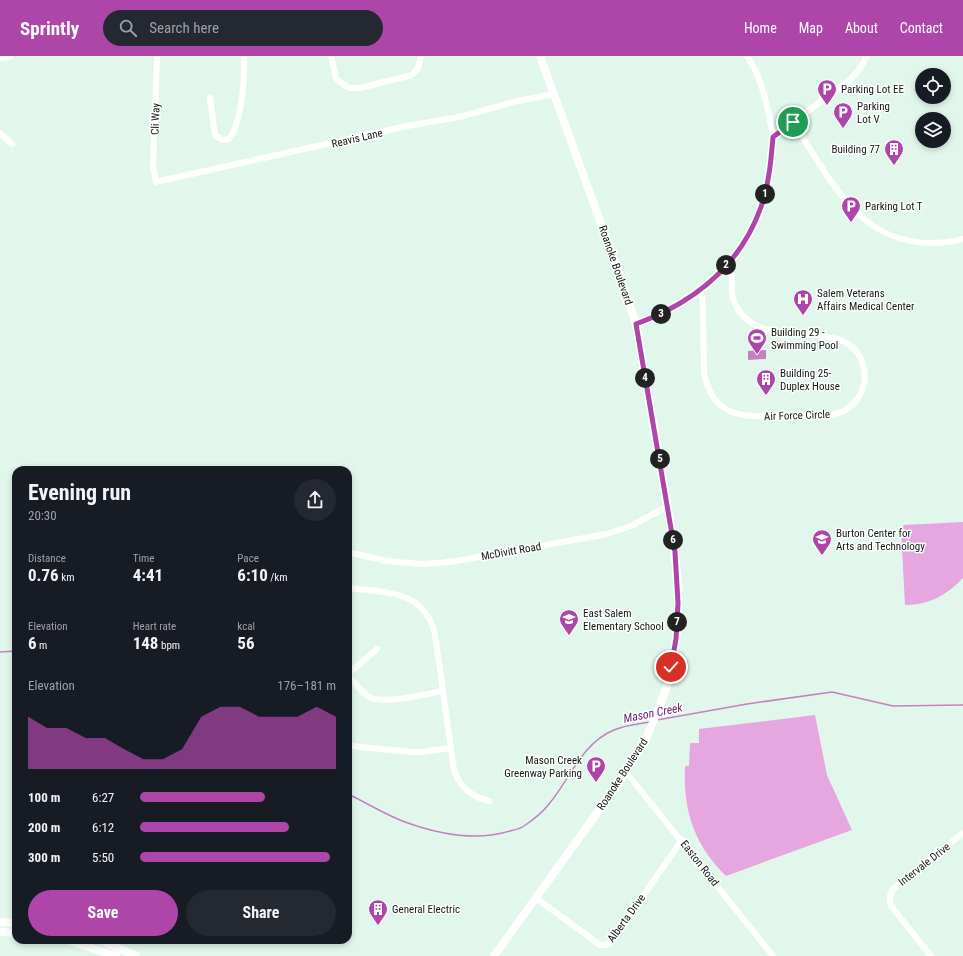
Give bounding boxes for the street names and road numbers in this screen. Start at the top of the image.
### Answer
street label: Cli Way [148,102,163,135]
street label: Reavis Lane [330,126,384,151]
street label: Roanoke Boulevard [596,224,635,307]
street label: Air Force Circle [764,408,830,423]
street label: McDivitt Road [480,540,542,563]
street label: Roanoke Boulevard [594,736,650,813]
street label: Easton Road [678,838,721,889]
street label: Intervale Drive [896,840,953,889]
street label: Alberta Drive [605,892,648,945]

